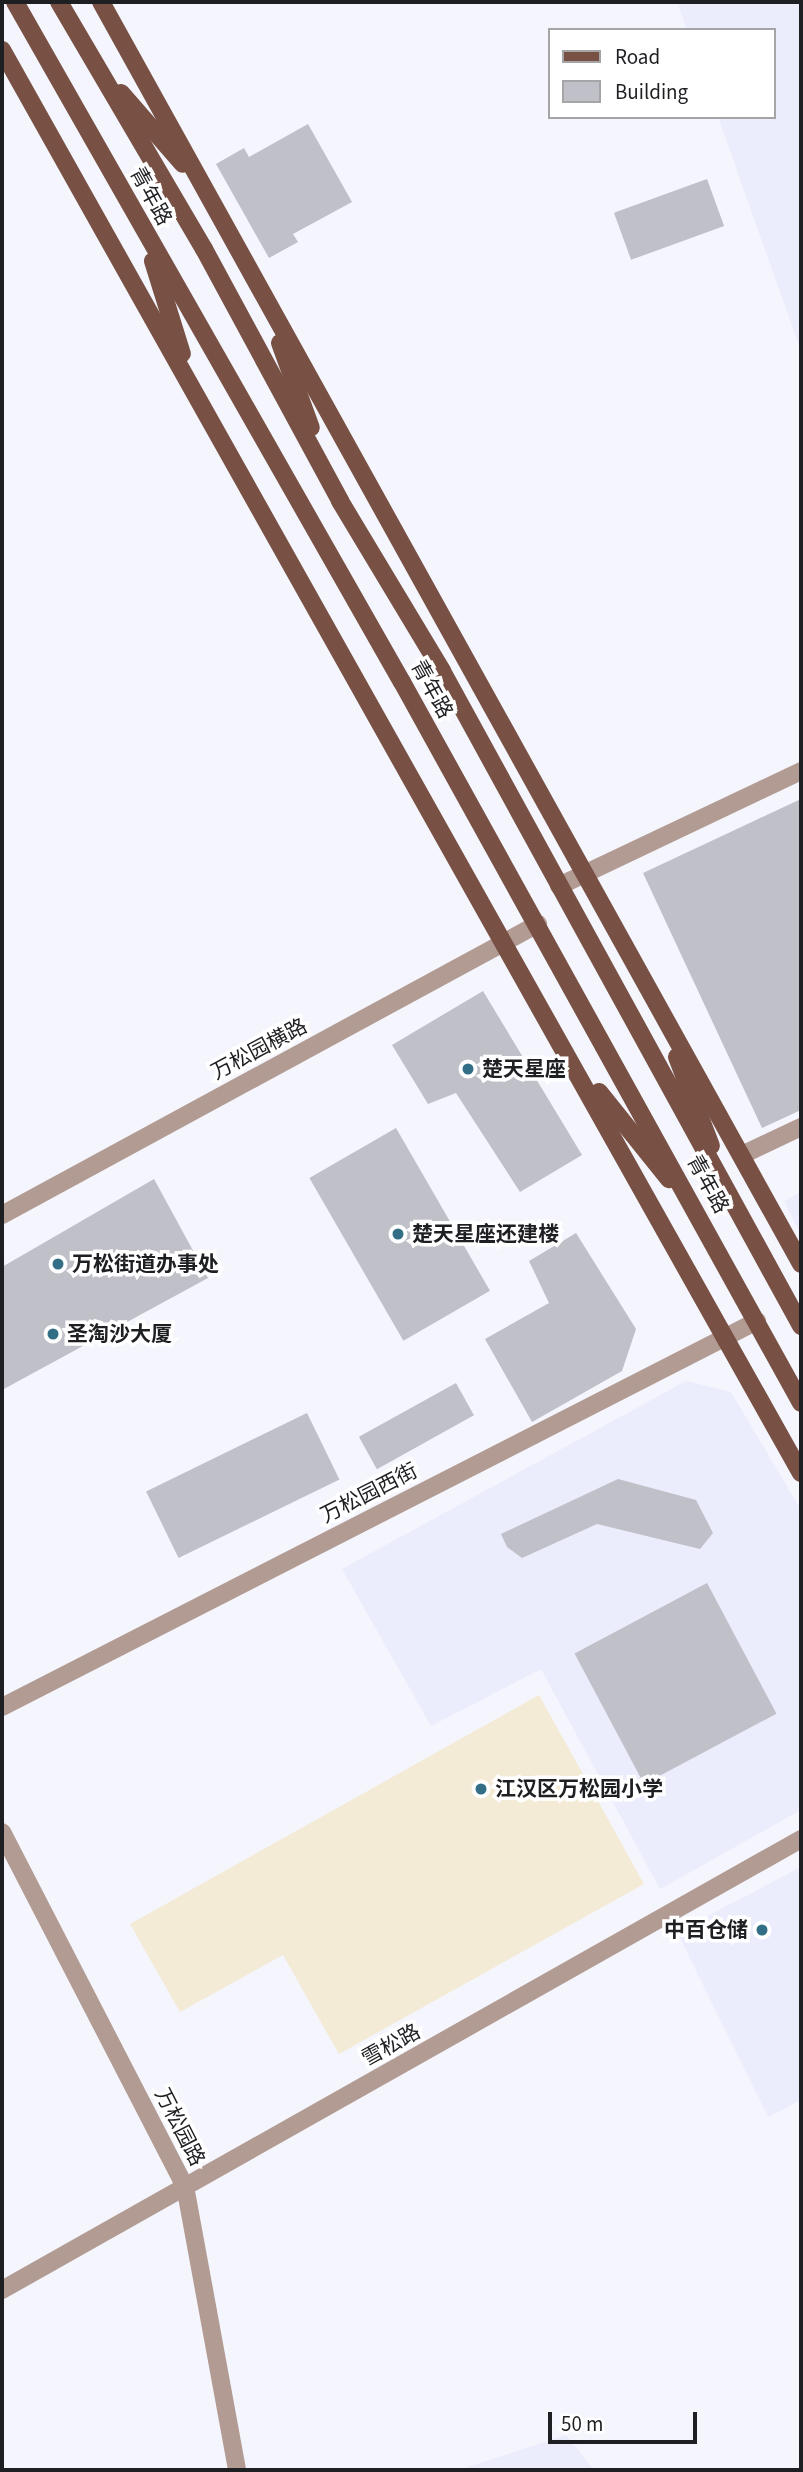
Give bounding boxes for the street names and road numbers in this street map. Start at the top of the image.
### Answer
street label: 青年路 [125,162,177,230]
street label: 青年路 [406,655,458,723]
street label: 万松园横路 [207,1013,311,1085]
street label: 青年路 [682,1150,734,1218]
street label: 万松园西街 [317,1458,421,1528]
street label: 雪松路 [357,2019,425,2071]
street label: 万松园路 [150,2084,210,2170]

